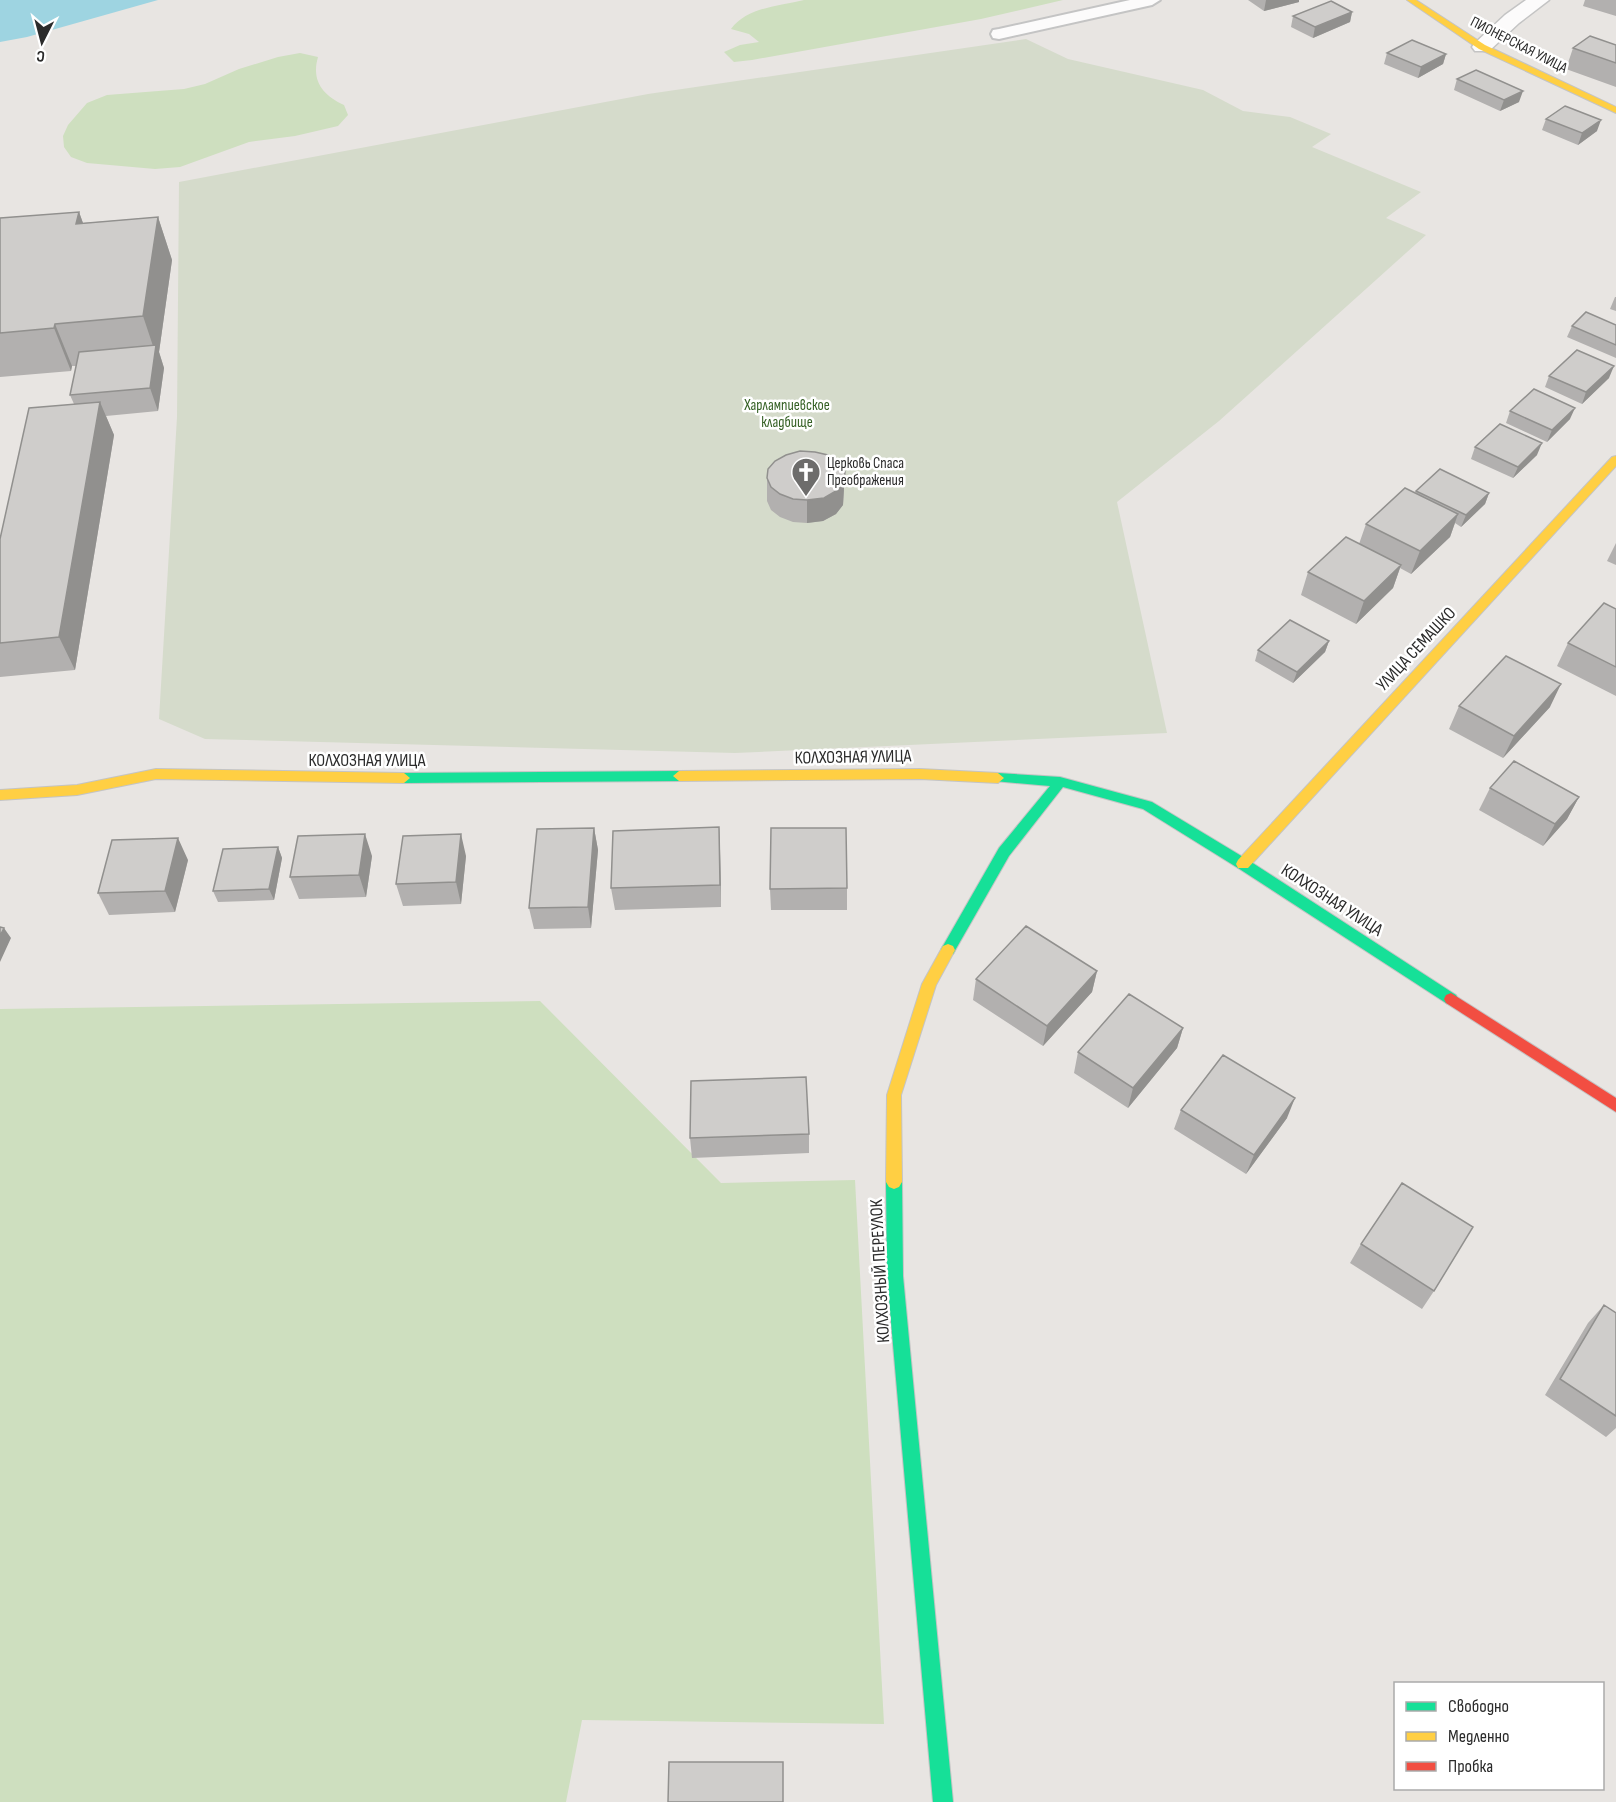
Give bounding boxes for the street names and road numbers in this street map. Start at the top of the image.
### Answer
street label: ПИОНЕРСКАЯ УЛИЦА [1467,12,1571,78]
street label: УЛИЦА СЕМАШКО [1372,603,1460,695]
street label: КОЛХОЗНАЯ УЛИЦА [794,745,912,769]
street label: КОЛХОЗНАЯ УЛИЦА [309,750,426,771]
street label: КОЛХОЗНАЯ УЛИЦА [1277,859,1387,941]
street label: КОЛХОЗНЫЙ ПЕРЕУЛОК [866,1198,894,1343]

